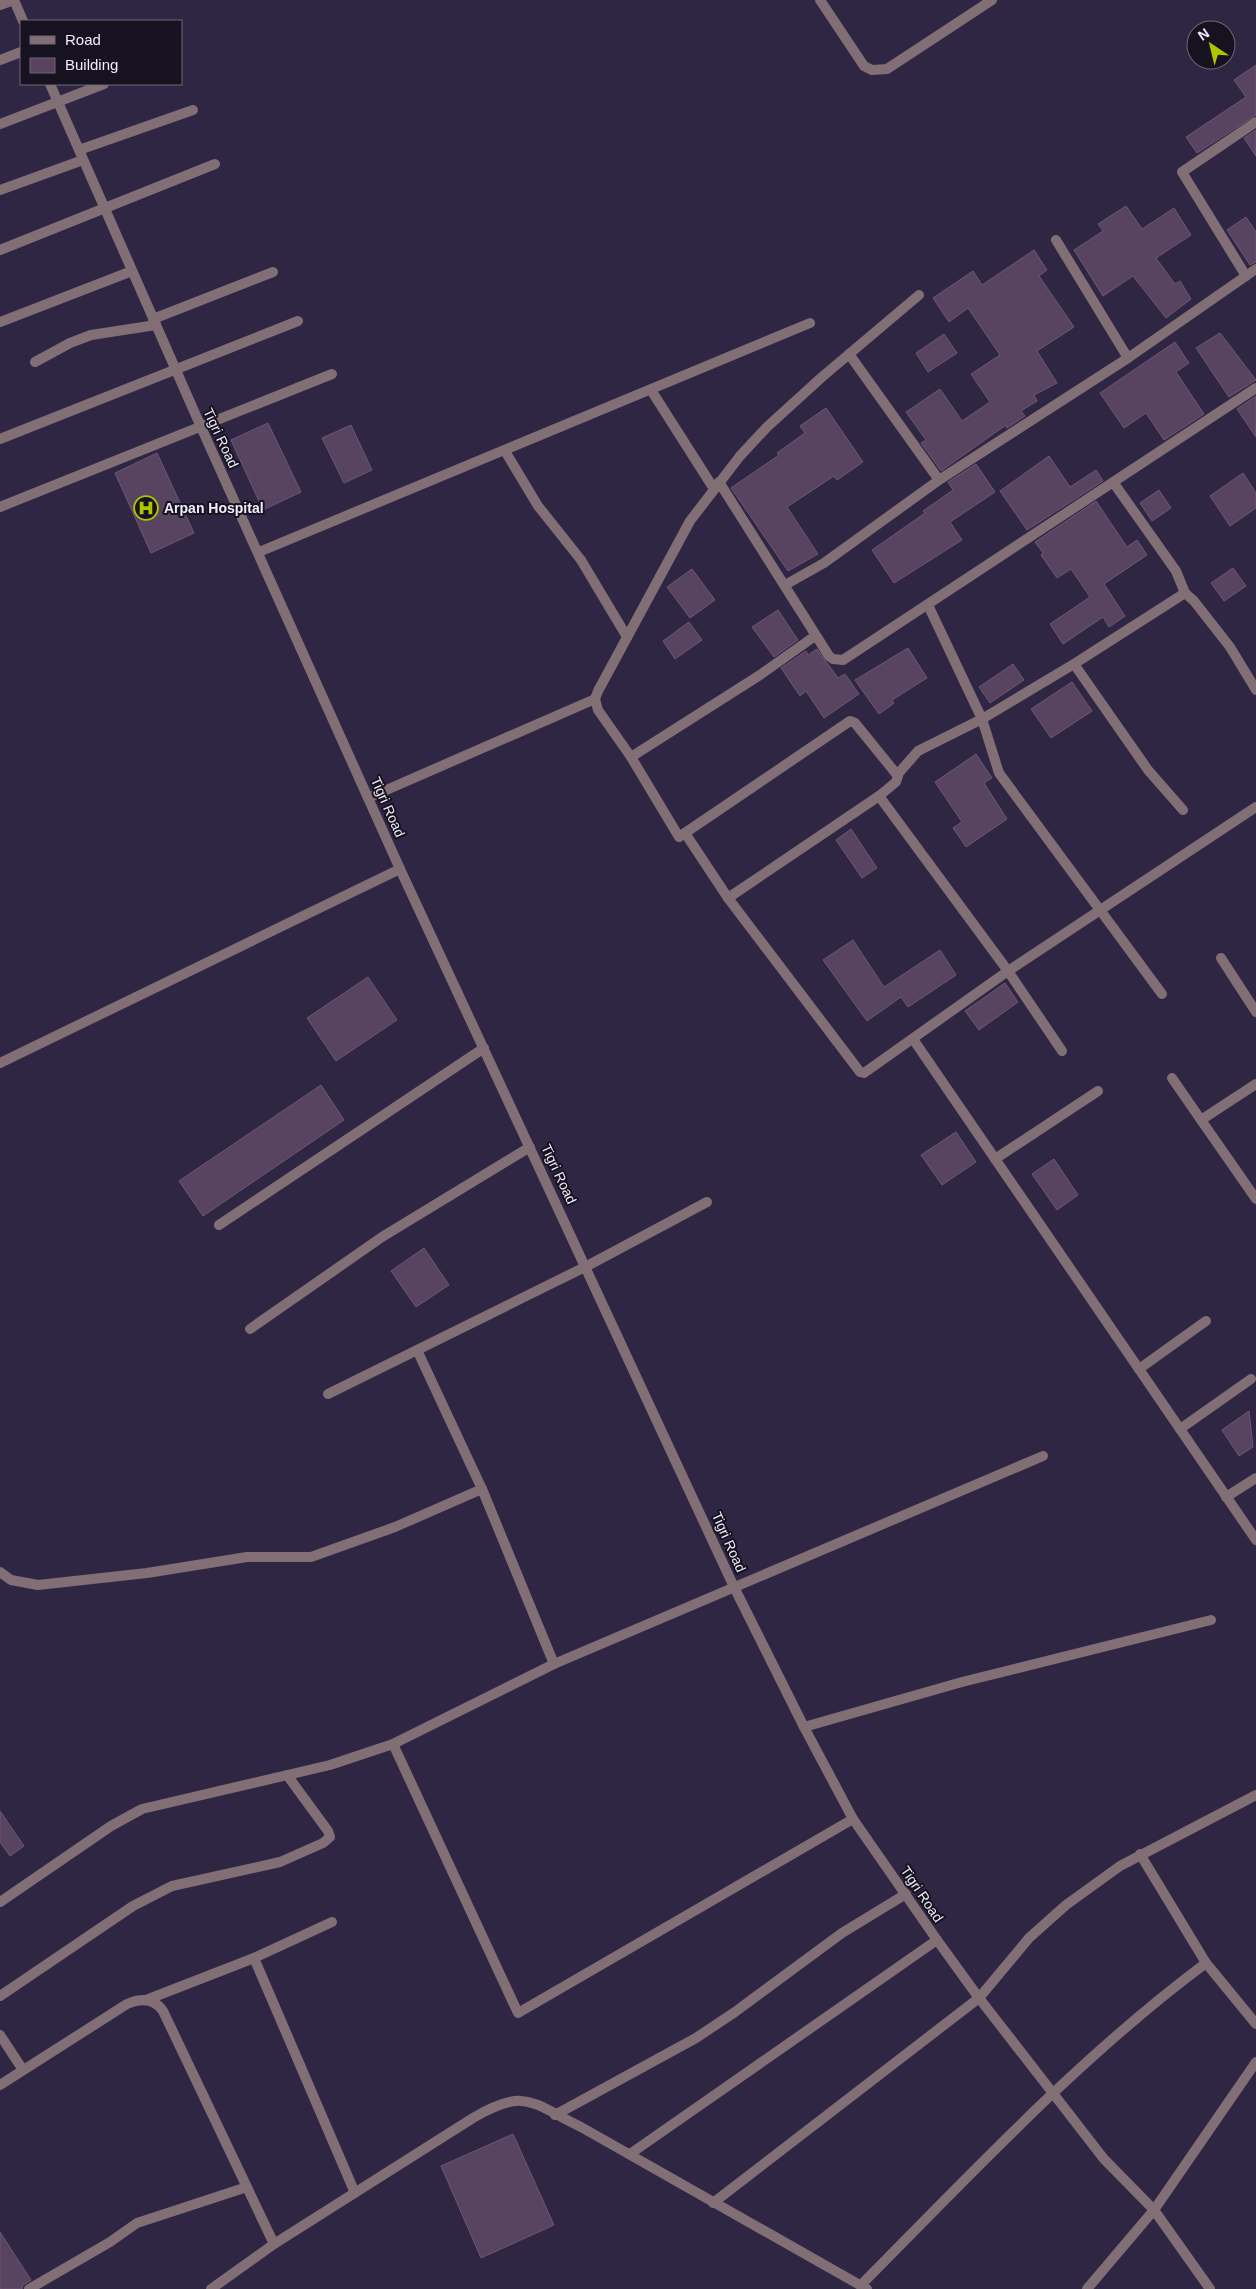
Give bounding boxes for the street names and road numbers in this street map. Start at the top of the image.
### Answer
street label: Tigri Road [200,406,242,470]
street label: Tigri Road [368,774,408,840]
street label: Tigri Road [538,1142,580,1206]
street label: Tigri Road [709,1509,749,1575]
street label: Tigri Road [897,1863,947,1925]

